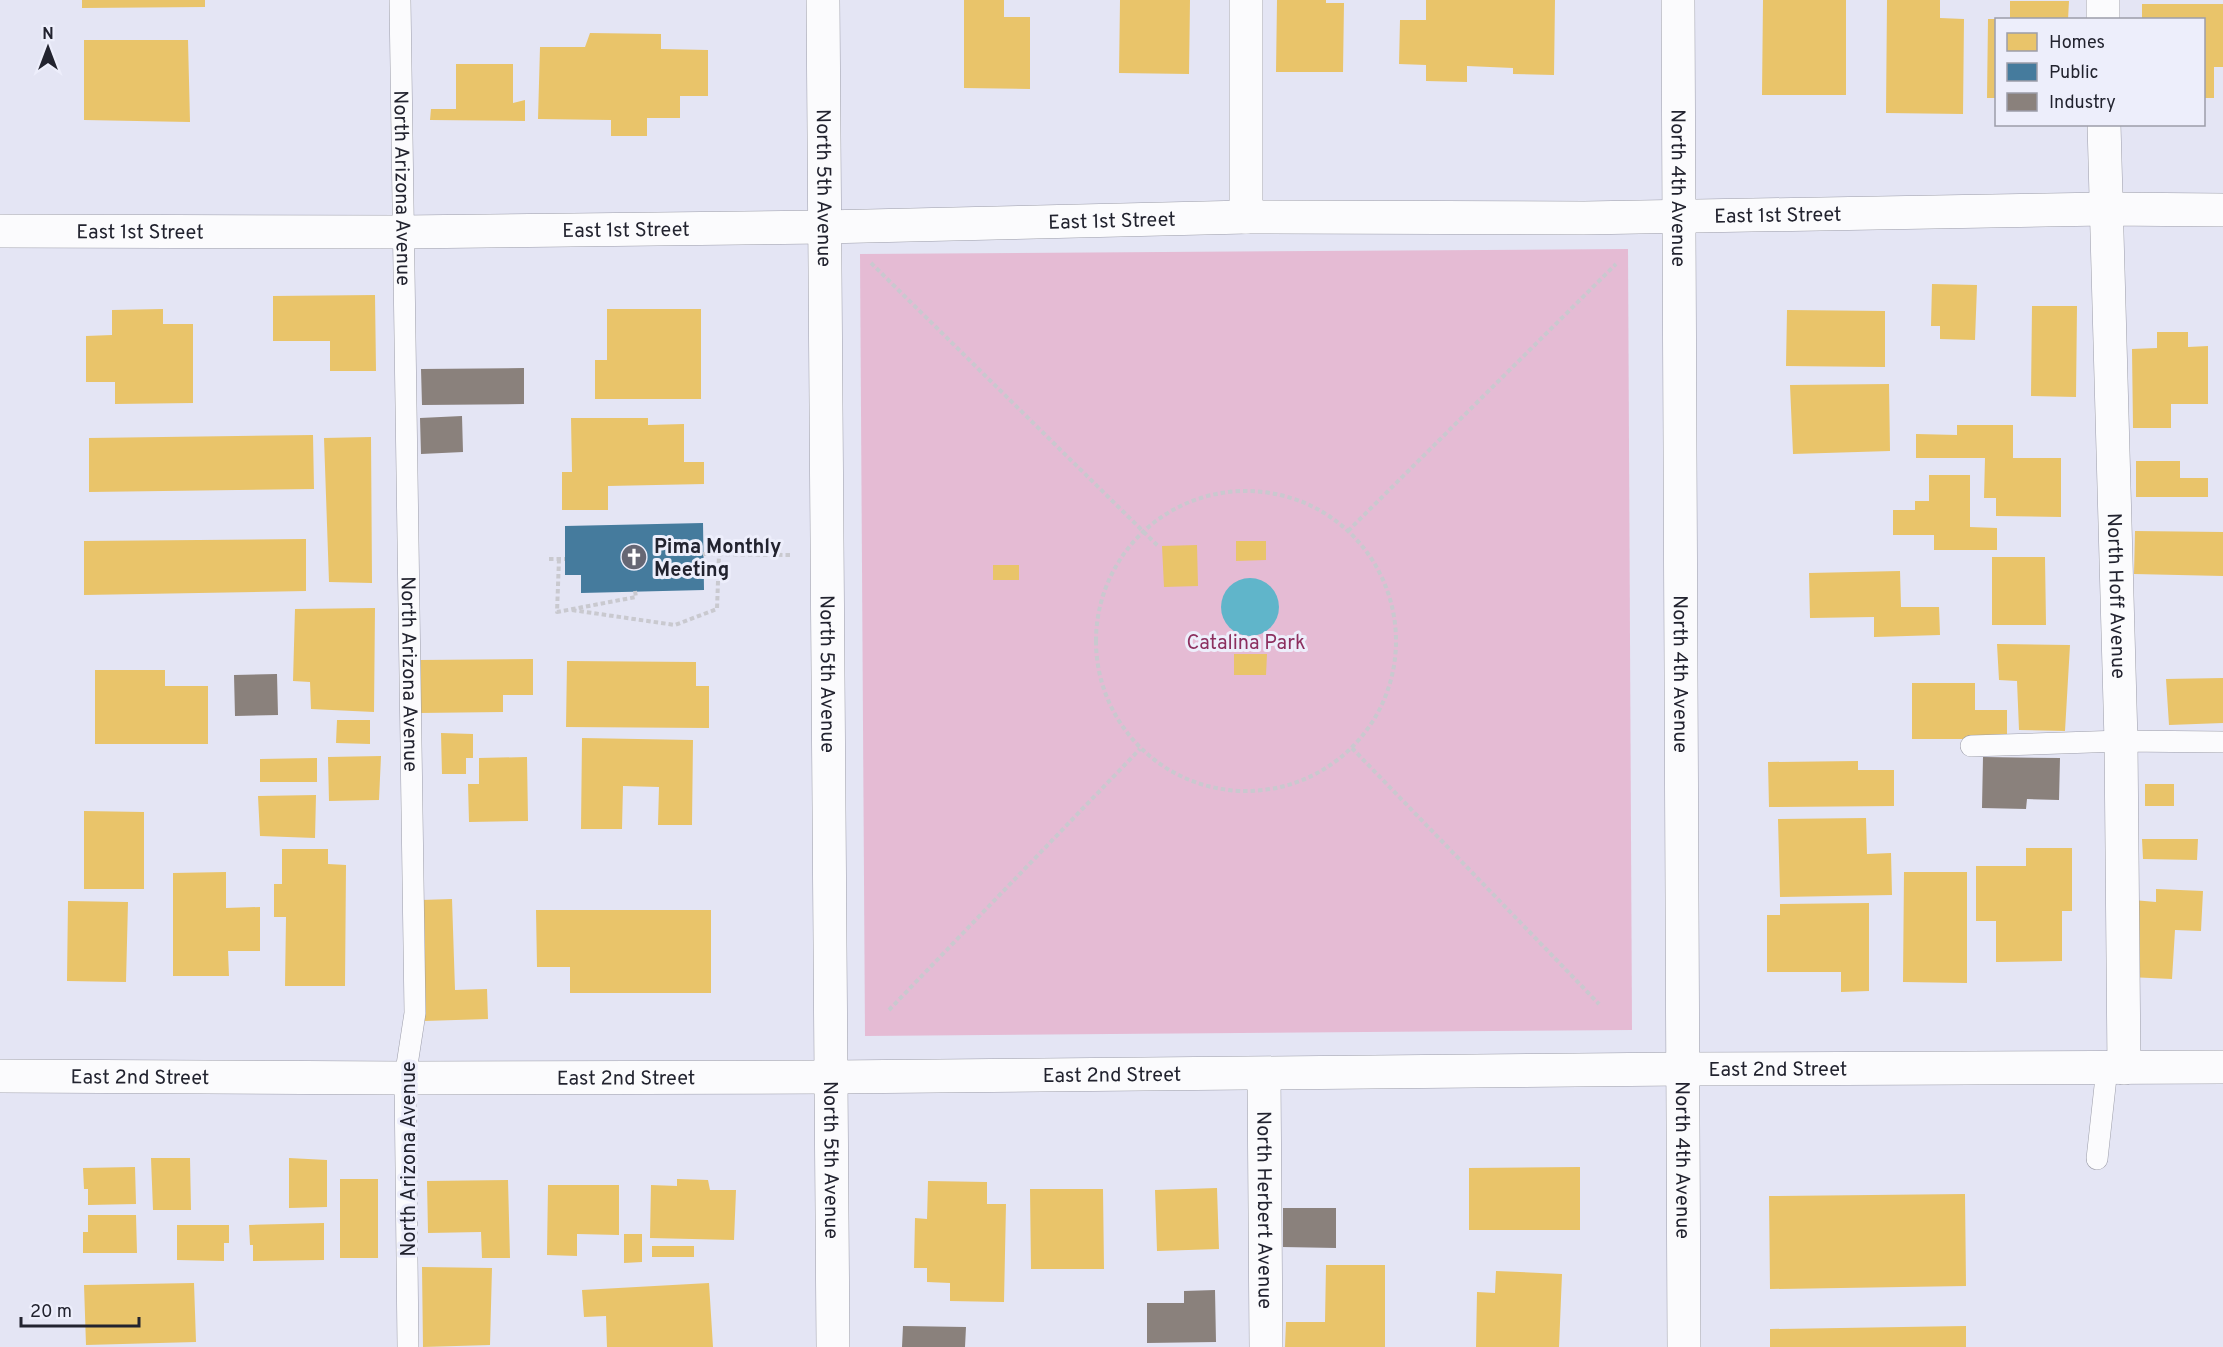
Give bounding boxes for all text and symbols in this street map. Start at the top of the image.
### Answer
north arrow [18,18,78,78]
legend [1995,18,2205,126]
text: N [42,25,54,45]
text: Homes [2049,32,2105,55]
text: Public [2049,62,2099,85]
street label: North Arizona Avenue [386,90,415,286]
text: Industry [2049,92,2116,115]
street label: North 5th Avenue [809,109,836,267]
street label: North 4th Avenue [1663,109,1690,267]
street label: East 1st Street [1714,203,1842,231]
street label: East 1st Street [1048,208,1176,237]
street label: East 1st Street [562,218,690,245]
street label: East 1st Street [76,220,204,247]
street label: North Hoff Avenue [2100,513,2130,679]
place label: Pima Monthly Meeting [654,535,781,584]
church icon: Pima Monthly Meeting [619,542,649,572]
street label: North Arizona Avenue [394,576,422,772]
street label: North 5th Avenue [812,595,840,753]
street label: North 4th Avenue [1666,595,1692,753]
park label: Catalina Park [1186,631,1306,657]
street label: East 2nd Street [1709,1057,1847,1084]
street label: North Arizona Avenue [397,1061,423,1257]
street label: East 2nd Street [1043,1063,1181,1090]
street label: East 2nd Street [71,1065,209,1092]
street label: East 2nd Street [557,1066,695,1093]
street label: North 5th Avenue [816,1081,843,1239]
street label: North 4th Avenue [1668,1081,1695,1239]
street label: North Herbert Avenue [1249,1111,1277,1309]
scale bar [21,1290,140,1328]
text: 20 m [30,1301,72,1324]

